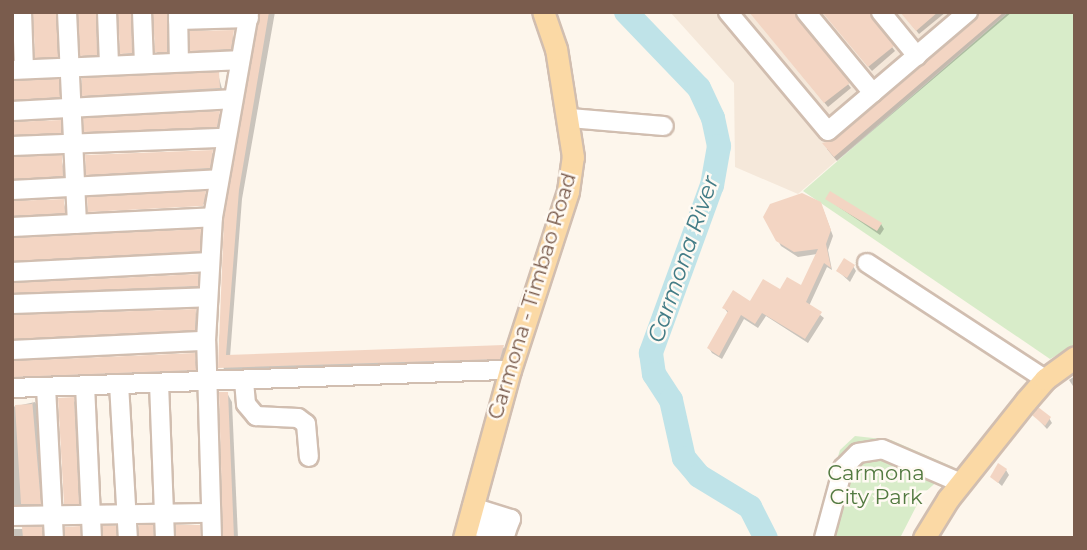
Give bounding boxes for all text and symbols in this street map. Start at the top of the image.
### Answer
street label: Carmona - Timbao Road [482,170,582,422]
water label: Carmona River [642,172,724,346]
park label: Carmona City Park [827,460,925,510]

